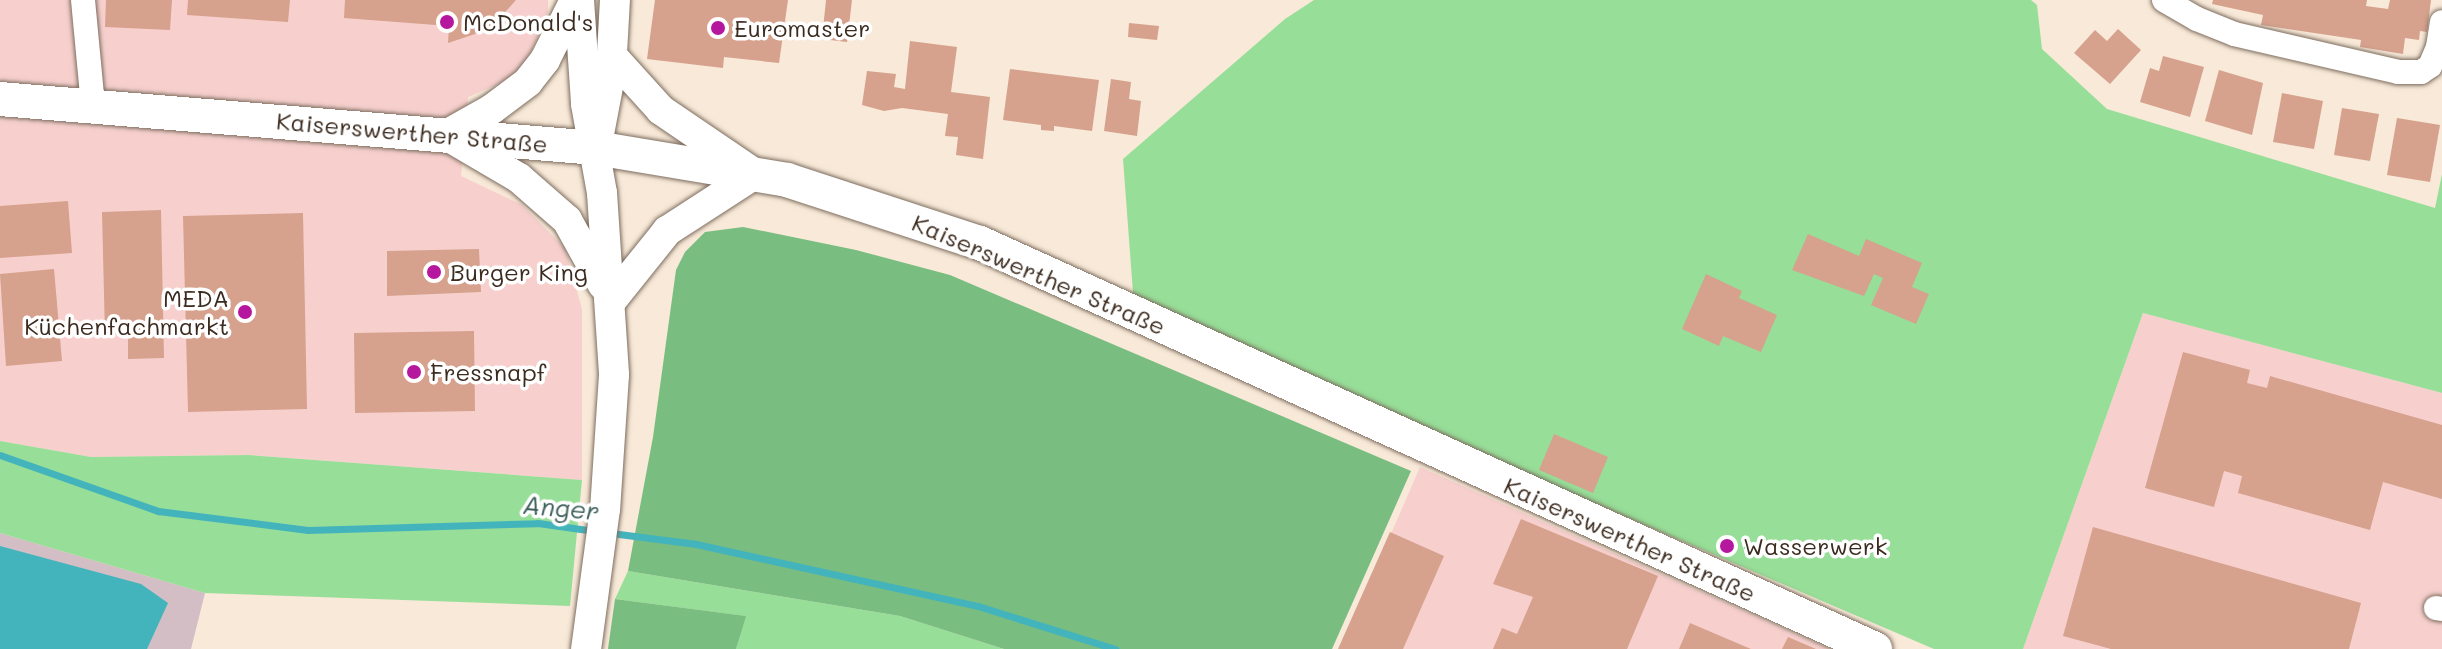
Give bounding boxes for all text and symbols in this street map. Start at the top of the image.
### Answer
place label: McDonald's [463,8,593,36]
marker: McDonald's [438,13,456,31]
place label: Euromaster [734,14,870,42]
marker: Euromaster [709,19,727,37]
street label: Kaiserswerther Straße [275,106,549,158]
street label: Kaiserswerther Straße [908,208,1170,340]
place label: Burger King [450,258,588,286]
marker: Burger King [425,263,443,281]
place label: MEDA Küchenfachmarkt [24,284,229,340]
marker: MEDA Küchenfachmarkt [236,303,254,321]
place label: Fressnapf [430,358,546,386]
marker: Fressnapf [405,363,423,381]
street label: Kaiserswerther Straße [1500,470,1760,608]
water label: Anger [521,489,601,527]
place label: Wasserwerk [1743,532,1888,560]
marker: Wasserwerk [1718,537,1736,555]

